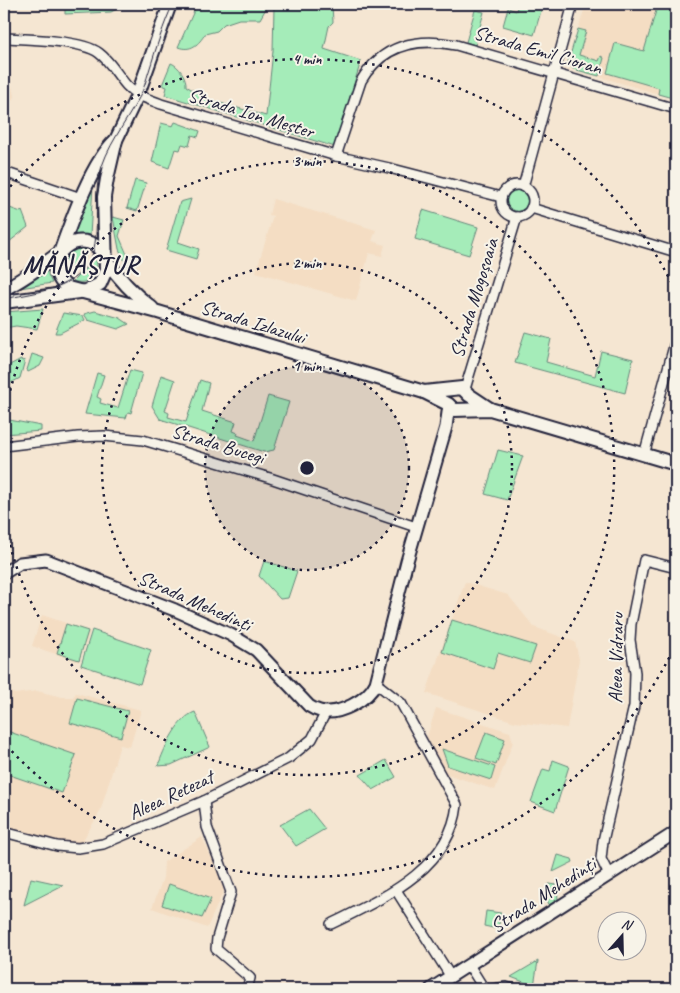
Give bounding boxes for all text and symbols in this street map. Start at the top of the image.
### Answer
street label: Strada Emil Cioran [471,20,606,80]
text: 4 min [293,50,322,69]
street label: Strada Ion Meșter [185,82,319,145]
text: 3 min [293,152,322,171]
street label: Strada Mogoșoaia [444,234,504,361]
district label: MĂNĂȘTUR [23,249,142,281]
text: 2 min [293,254,322,273]
street label: Strada Izlazului [198,294,310,350]
text: 1 min [293,357,322,376]
street label: Strada Bucegi [169,418,270,471]
centre of rings [298,459,316,477]
street label: Strada Mehedinți [135,565,257,638]
street label: Aleea Vidraru [603,611,629,704]
street label: Aleea Retezat [125,763,220,826]
street label: Strada Mehedinți [485,850,602,938]
north arrow [598,910,648,960]
text: N [619,915,635,935]

